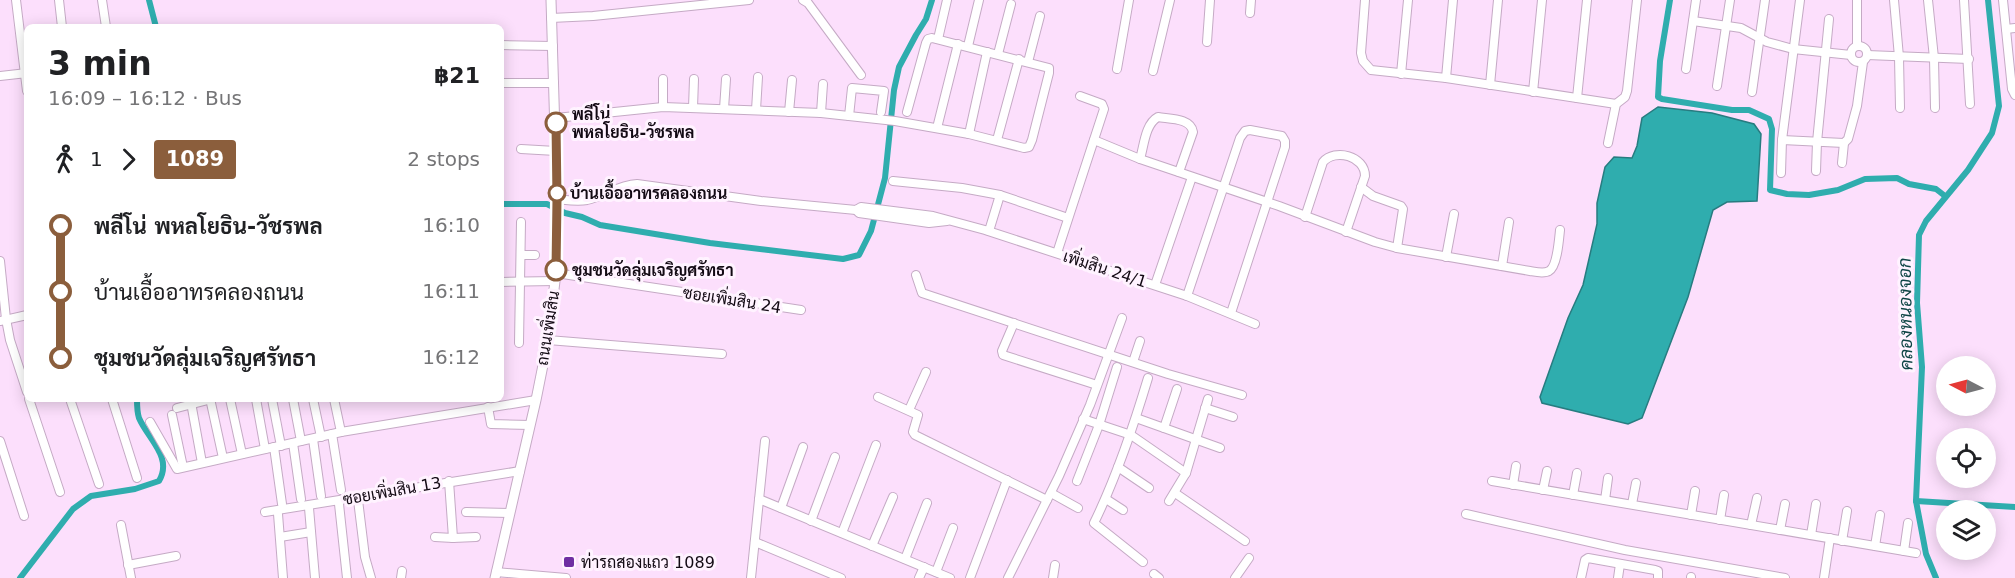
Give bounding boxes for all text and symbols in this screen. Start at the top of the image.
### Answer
text: 3 min [48,44,152,83]
text: ฿21 [434,63,480,88]
text: 16:09 – 16:12 · Bus [48,86,242,110]
place label: พลีโน่ พหลโยธิน-วัชรพล [572,103,694,142]
marker: พลีโน่ พหลโยธิน-วัชรพล [545,112,567,134]
icon: walk [48,143,81,176]
icon: forward [112,143,145,176]
text: 1 [90,147,103,171]
text: 1089 [166,147,224,171]
text: 2 stops [407,147,480,171]
place label: บ้านเอื้ออาทรคลองถนน [570,179,727,203]
marker: บ้านเอื้ออาทรคลองถนน [548,184,566,202]
text: 16:10 [422,213,480,237]
text: พลีโน่ พหลโยธิน-วัชรพล [94,214,323,239]
street label: เพิ่มสิน 24/1 [1061,242,1151,291]
water label: คลองหนองจอก [1894,258,1916,370]
marker: ชุมชนวัดลุ่มเจริญศรัทธา [545,259,567,281]
place label: ชุมชนวัดลุ่มเจริญศรัทธา [572,260,734,282]
text: 16:11 [422,279,480,303]
street label: ซอยเพิ่มสิน 24 [681,279,783,317]
text: บ้านเอื้ออาทรคลองถนน [94,280,304,305]
street label: ถนนเพิ่มสิน [529,289,563,367]
text: 16:12 [422,345,480,369]
text: ชุมชนวัดลุ่มเจริญศรัทธา [94,346,316,371]
north arrow [1936,356,1996,416]
map controls [1936,356,1996,560]
button: locate [1936,428,1996,488]
street label: ซอยเพิ่มสิน 13 [341,469,443,509]
button: layers [1936,500,1996,560]
place label: ท่ารถสองแถว 1089 [581,552,715,572]
marker: ท่ารถสองแถว 1089 [562,555,576,569]

